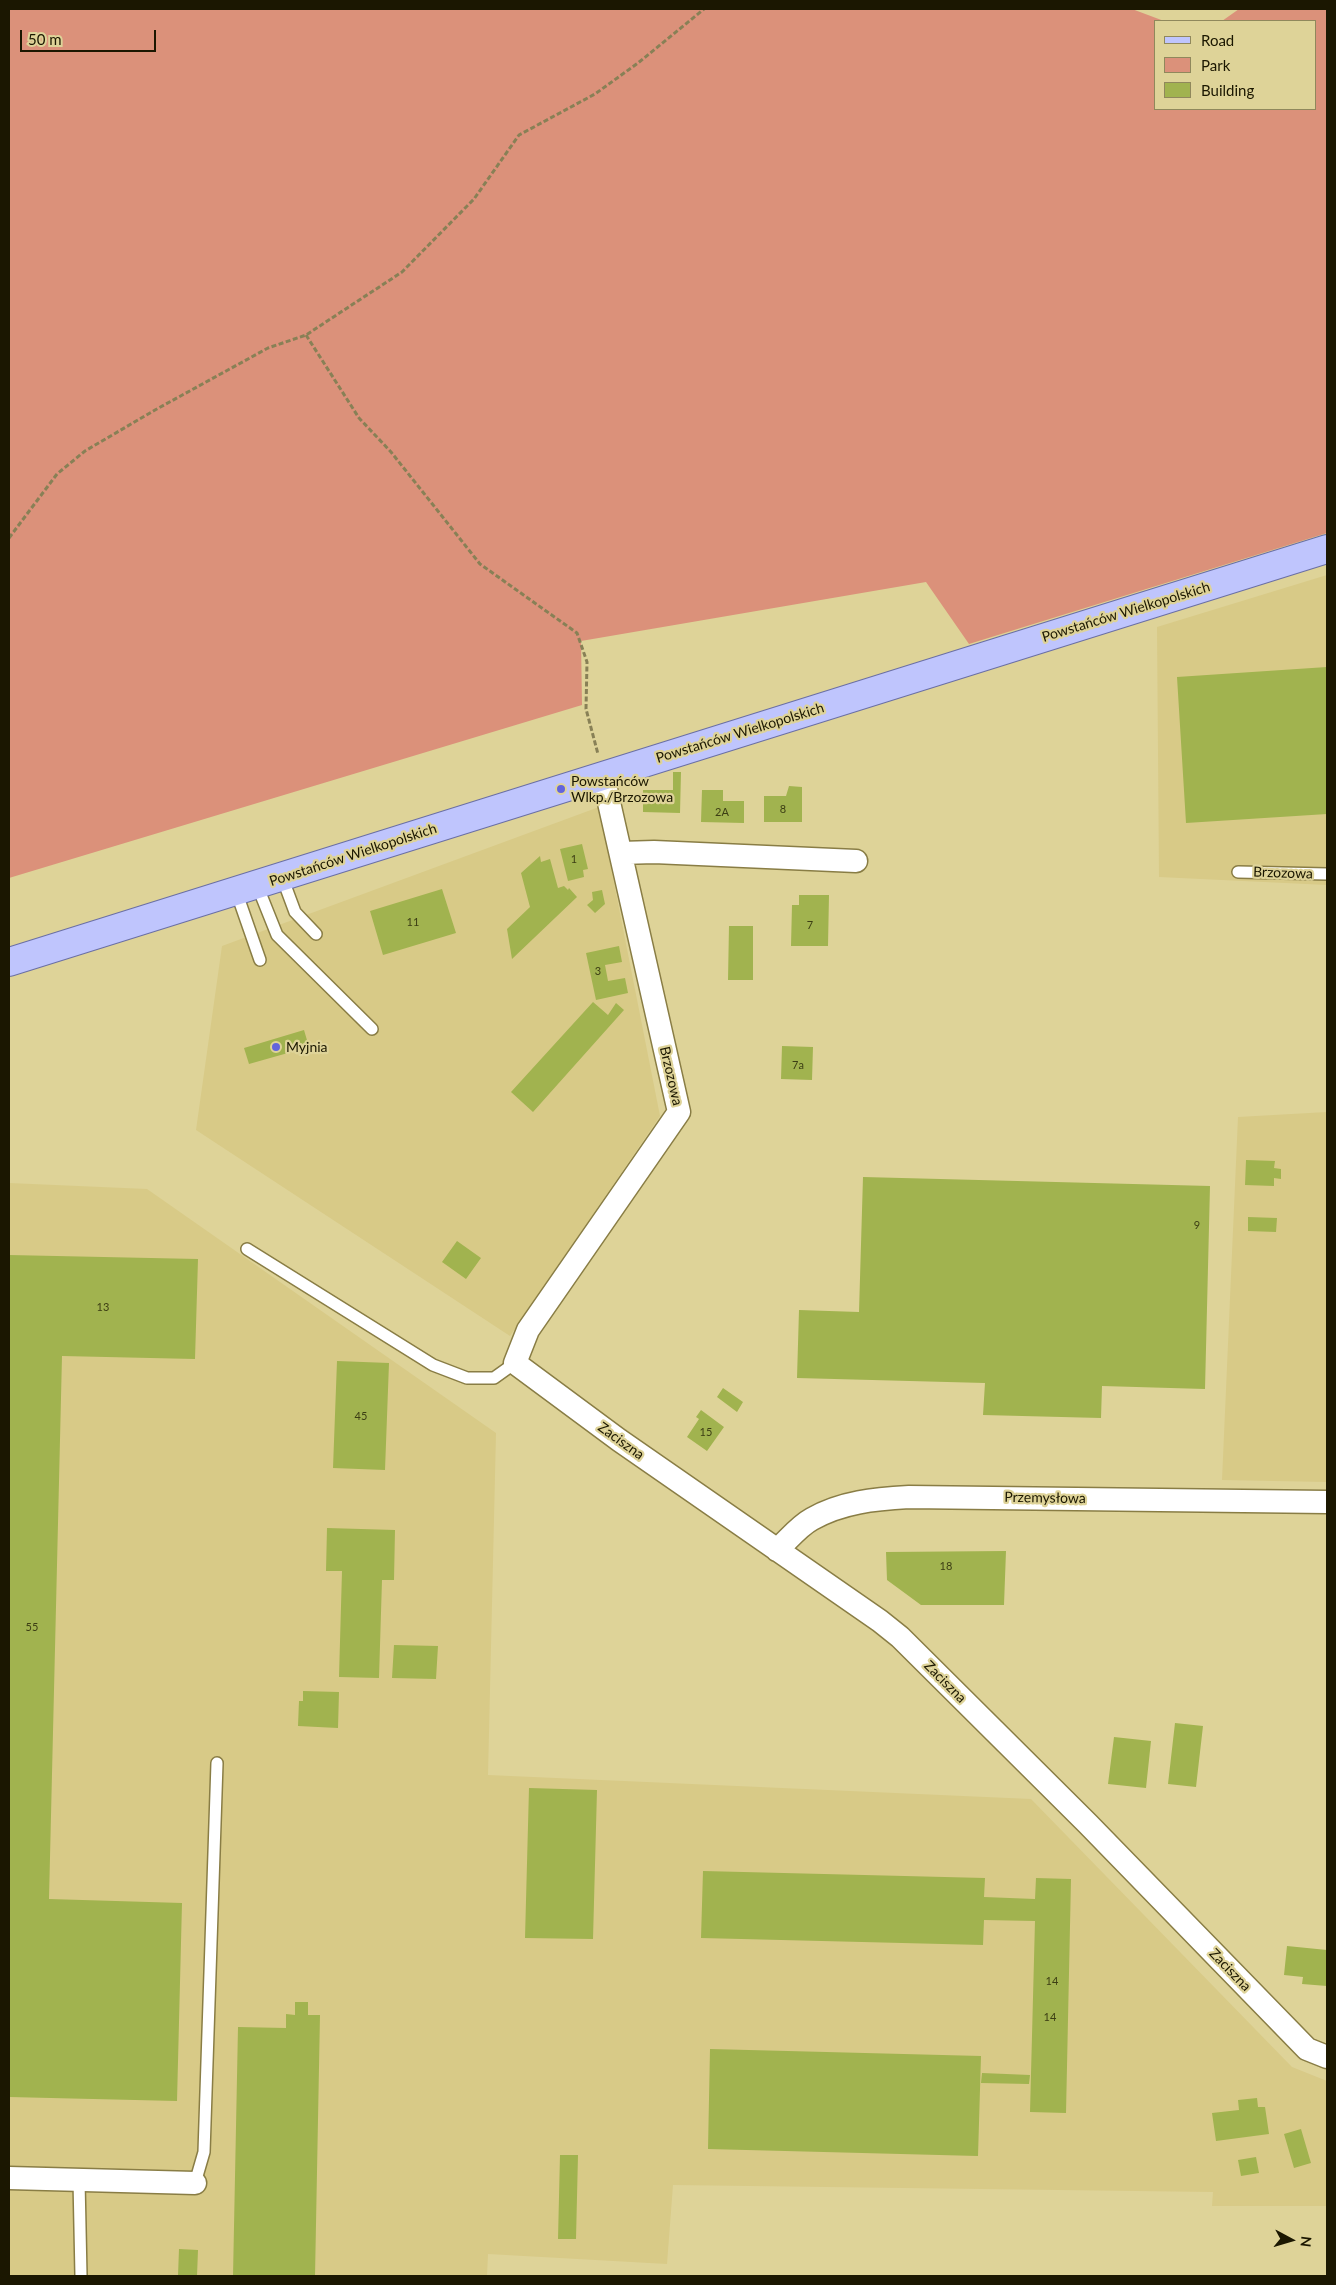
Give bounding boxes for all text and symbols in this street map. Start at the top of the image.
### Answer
scale bar [22,20,159,52]
legend [1154,20,1316,110]
text: 50 m [28,30,62,48]
text: Road [1201,31,1234,49]
text: Park [1201,56,1230,74]
text: Building [1201,81,1254,99]
street label: Powstańców Wielkopolskich [1040,578,1212,646]
street label: Powstańców Wielkopolskich [654,699,826,767]
place label: Powstańców Wlkp./Brzozowa [571,773,673,806]
marker: Powstańców Wlkp./Brzozowa [555,783,567,795]
house number: 8 [780,802,786,816]
house number: 2A [715,805,729,819]
street label: Powstańców Wielkopolskich [267,820,439,890]
house number: 1 [571,852,577,866]
street label: Brzozowa [1253,864,1313,882]
house number: 11 [407,915,419,929]
house number: 7 [807,918,813,932]
house number: 3 [595,964,601,978]
place label: Myjnia [286,1039,328,1055]
marker: Myjnia [270,1041,282,1053]
street label: Brzozowa [656,1045,686,1107]
house number: 7a [792,1058,804,1072]
house number: 9 [1194,1218,1200,1232]
house number: 13 [97,1300,109,1314]
house number: 45 [355,1409,367,1423]
street label: Zaciszna [595,1419,647,1463]
house number: 15 [700,1425,712,1439]
street label: Przemysłowa [1004,1489,1086,1507]
house number: 18 [940,1559,952,1573]
house number: 55 [26,1620,38,1634]
street label: Zaciszna [920,1657,970,1707]
street label: Zaciszna [1206,1945,1254,1995]
house number: 14 [1046,1974,1058,1988]
house number: 14 [1044,2010,1056,2024]
north arrow [1266,2215,1316,2265]
text: N [1297,2235,1315,2248]

